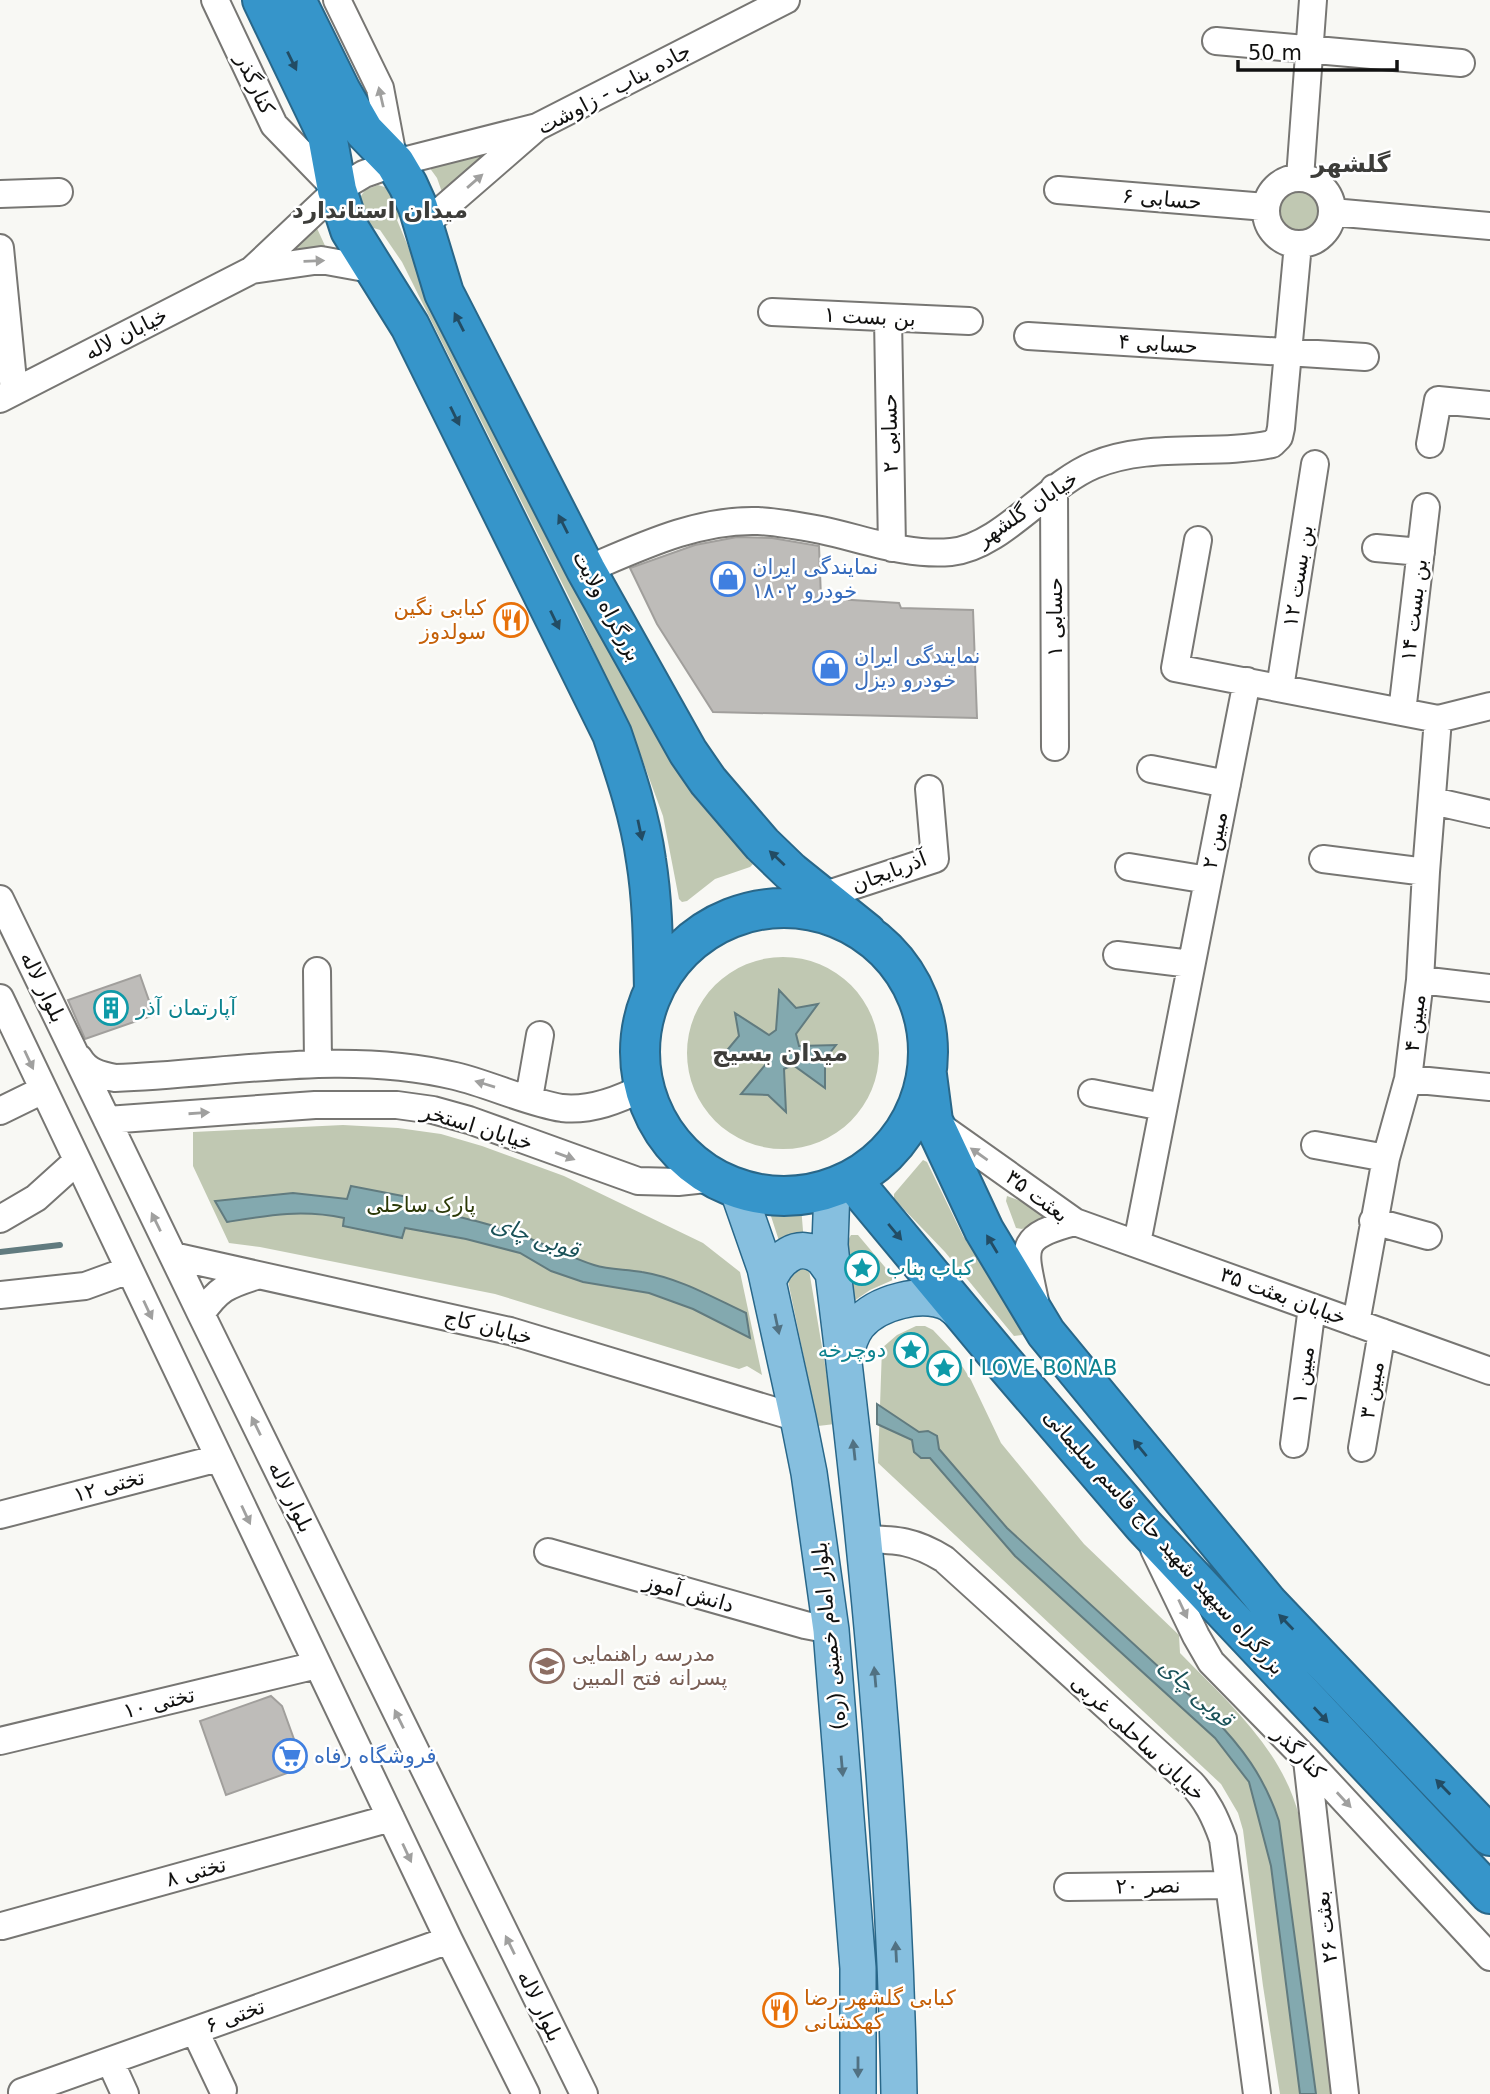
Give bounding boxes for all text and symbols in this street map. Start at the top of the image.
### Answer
scale bar [1238,28,1397,72]
street label: جاده بناب - زاوشت [533,38,695,140]
text: 50 m [1248,41,1302,65]
street label: کنارگذر [230,49,279,118]
one-way arrow [287,51,298,71]
one-way arrow [375,85,386,107]
district label: گلشهر [1311,150,1391,178]
one-way arrow [466,174,483,189]
street label: حسابی ۶ [1121,184,1203,214]
district label: میدان استاندارد [292,197,468,224]
one-way arrow [303,256,325,267]
street label: خیابان لاله [81,303,171,365]
street label: بن بست ۱ [824,303,916,331]
one-way arrow [453,312,465,332]
street label: حسابی ۴ [1118,329,1198,359]
street label: حسابی ۲ [877,393,903,473]
one-way arrow [449,406,460,426]
street label: خیابان گلشهر [971,466,1082,552]
one-way arrow [557,514,568,534]
street label: بن بست ۱۲ [1278,523,1318,629]
street label: بزرگراه ولایت [568,547,646,665]
place label: نمایندگی ایران خودرو ۱۸۰۲ [752,555,878,603]
street label: بن بست ۱۴ [1396,557,1432,663]
shop icon: نمایندگی ایران خودرو ۱۸۰۲ [709,560,747,598]
street label: حسابی ۱ [1043,577,1067,657]
place label: کبابی نگین سولدوز [393,596,486,644]
restaurant icon: کبابی نگین سولدوز [492,601,530,639]
one-way arrow [550,610,561,630]
place label: نمایندگی ایران خودرو دیزل [854,644,980,692]
shop icon: نمایندگی ایران خودرو دیزل [811,649,849,687]
street label: مبین ۲ [1198,809,1232,871]
one-way arrow [635,819,646,841]
street label: آذربایجان [848,845,931,897]
one-way arrow [769,851,786,867]
street label: بلوار لاله [16,948,70,1026]
building icon: آپارتمان آذر [92,989,130,1027]
street label: مبین ۴ [1400,993,1430,1053]
place label: آپارتمان آذر [135,995,237,1020]
district label: میدان بسیج [712,1039,848,1067]
one-way arrow [24,1050,35,1070]
one-way arrow [474,1079,495,1089]
street label: خیابان استخر [418,1098,535,1155]
one-way arrow [188,1107,210,1118]
one-way arrow [970,1147,988,1161]
one-way arrow [555,1151,576,1162]
street label: بعثت ۳۵ [1001,1165,1073,1227]
park label: پارک ساحلی [366,1193,476,1217]
water label: قوبی چای [489,1209,584,1266]
one-way arrow [150,1212,162,1232]
one-way arrow [888,1223,903,1241]
one-way arrow [986,1235,999,1254]
place icon: کباب بناب [843,1249,881,1287]
place label: کباب بناب [886,1256,974,1280]
street label: خیابان بعثت ۳۵ [1217,1262,1349,1330]
one-way arrow [143,1299,154,1320]
street label: خیابان کاج [441,1304,535,1351]
one-way arrow [772,1313,783,1335]
place icon: دوچرخه [892,1331,930,1369]
place label: دوچرخه [818,1338,886,1362]
street label: مبین ۱ [1287,1345,1319,1405]
place icon: I LOVE BONAB [925,1349,963,1387]
place label: I LOVE BONAB [968,1356,1117,1380]
street label: مبین ۳ [1355,1359,1389,1421]
street label: بزرگراه سپهبد شهید حاج قاسم سلیمانی [1038,1404,1290,1680]
one-way arrow [250,1416,261,1436]
one-way arrow [848,1439,859,1461]
one-way arrow [1133,1439,1148,1457]
street label: بلوار لاله [264,1458,318,1536]
street label: تختی ۱۲ [71,1465,147,1507]
one-way arrow [240,1505,252,1525]
street label: بلوار امام خمینی (ره) [807,1541,851,1731]
street label: دانش آموز [640,1567,737,1617]
one-way arrow [1177,1599,1189,1619]
one-way arrow [1279,1614,1295,1631]
place label: مدرسه راهنمایی پسرانه فتح المبین [572,1642,728,1690]
school or university icon: مدرسه راهنمایی پسرانه فتح المبین [528,1647,566,1685]
water label: قوبی چای [1154,1652,1240,1735]
one-way arrow [869,1665,880,1687]
street label: خیابان ساحلی غربی [1066,1670,1210,1806]
street label: تختی ۱۰ [121,1683,197,1723]
one-way arrow [1313,1706,1329,1723]
one-way arrow [394,1709,405,1729]
street label: کنارگذر [1267,1721,1330,1784]
supermarket icon: فروشگاه رفاه [271,1737,309,1775]
place label: فروشگاه رفاه [314,1744,437,1768]
one-way arrow [837,1755,848,1777]
one-way arrow [1435,1778,1451,1796]
one-way arrow [1336,1791,1352,1809]
one-way arrow [401,1843,413,1863]
street label: تختی ۸ [163,1852,229,1892]
street label: نصر ۲۰ [1115,1873,1181,1899]
street label: بعثت ۲۶ [1310,1890,1342,1964]
one-way arrow [505,1935,516,1955]
one-way arrow [891,1941,902,1963]
street label: بلوار لاله [513,1967,567,2045]
place label: کبابی گلشهر-رضا کهکشانی [804,1986,956,2034]
restaurant icon: کبابی گلشهر-رضا کهکشانی [761,1991,799,2029]
street label: تختی ۶ [202,1994,268,2038]
one-way arrow [852,2056,864,2078]

